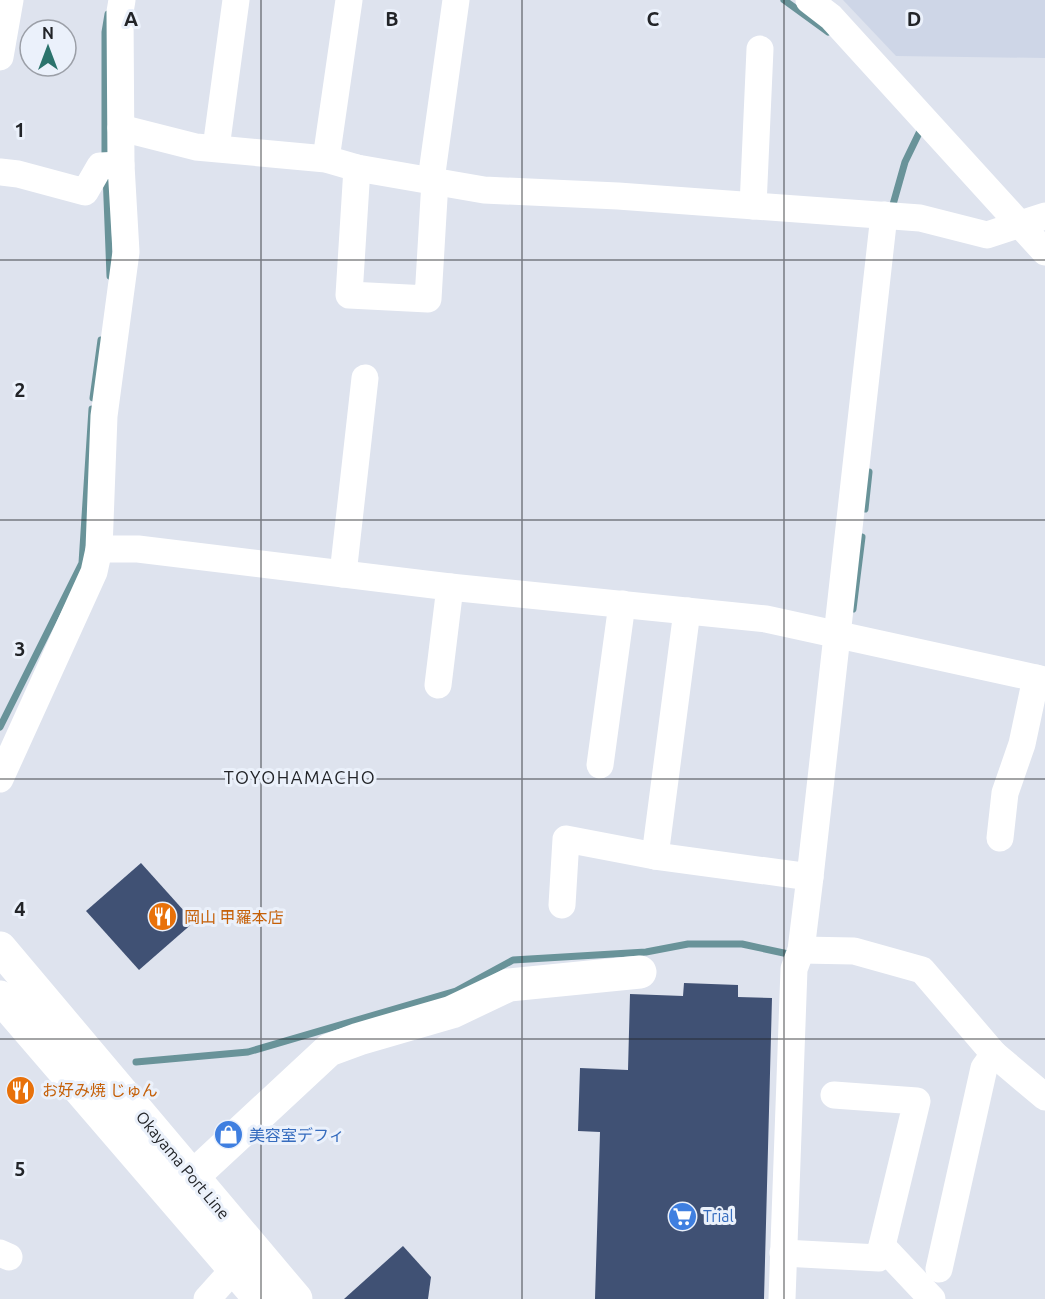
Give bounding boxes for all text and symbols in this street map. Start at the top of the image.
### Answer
text: A [124,7,138,30]
text: B [385,7,399,30]
text: C [647,7,660,30]
text: D [907,7,921,30]
north arrow [18,18,78,78]
text: N [42,24,54,42]
text: 1 [14,118,26,141]
text: 2 [14,378,26,401]
text: 3 [14,637,26,660]
district label: TOYOHAMACHO [224,767,376,787]
text: 4 [14,897,26,920]
restaurant icon: 岡山 甲羅本店 [147,901,179,933]
place label: 岡山 甲羅本店 [184,908,284,926]
restaurant icon: お好み焼 じゅん [5,1074,37,1106]
place label: お好み焼 じゅん [42,1081,158,1099]
street label: Okayama Port Line [133,1107,233,1223]
shop icon: 美容室デフィ [212,1119,244,1151]
place label: 美容室デフィ [249,1126,345,1144]
text: 5 [14,1157,26,1180]
supermarket icon: Trial [666,1200,698,1232]
place label: Trial [703,1207,734,1225]

